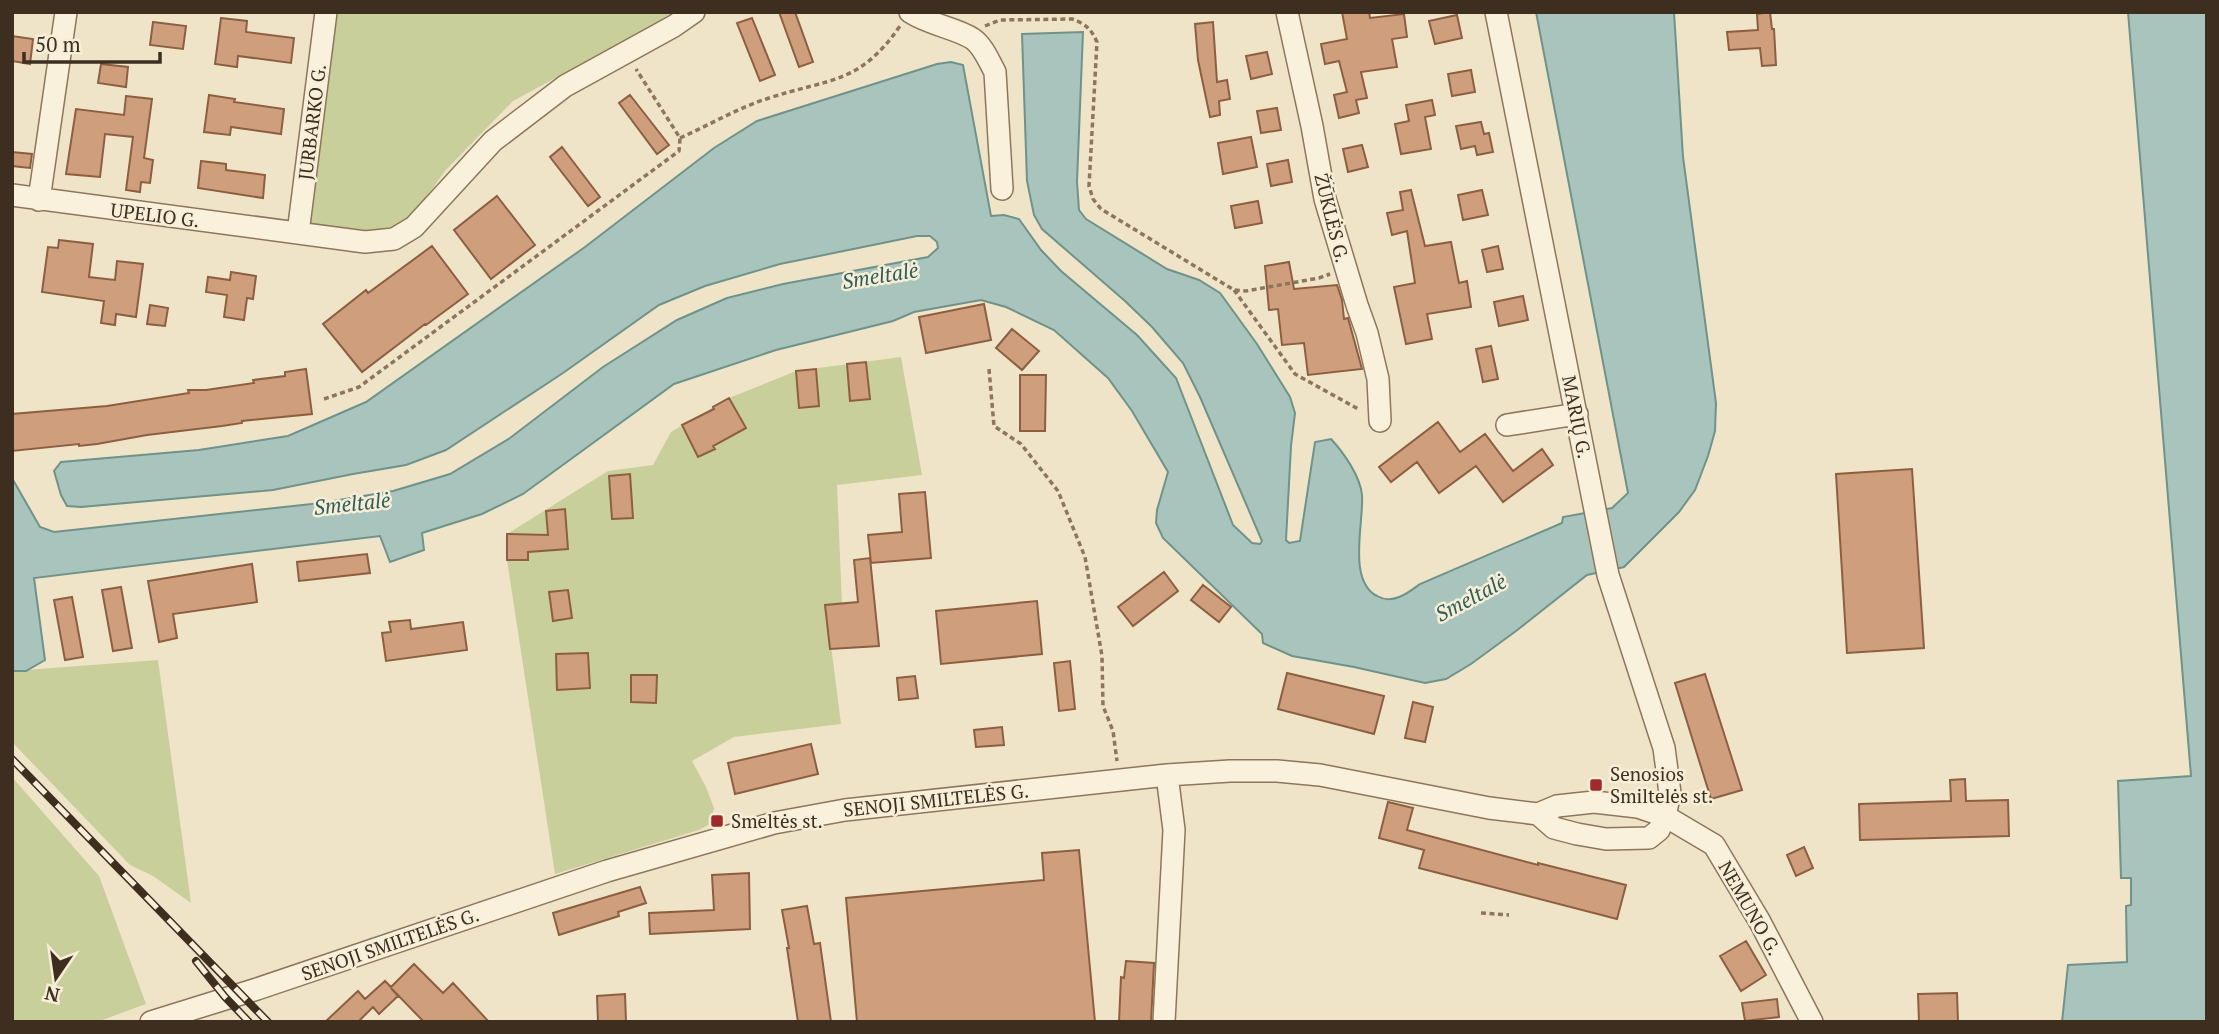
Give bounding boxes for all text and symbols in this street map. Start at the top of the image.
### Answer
scale bar [24,21,161,65]
text: 50 m [35,30,81,58]
street label: JURBARKO G. [292,62,331,181]
street label: ŽŪKLĖS G. [1309,171,1356,265]
street label: UPELIO G. [109,197,201,232]
water label: Smeltalė [840,255,920,295]
street label: MARIŲ G. [1556,373,1598,461]
water label: Smeltalė [312,485,392,521]
water label: Smeltalė [1430,566,1511,628]
place label: Senosios Smiltelės st. [1610,761,1713,808]
street label: SENOJI SMILTELĖS G. [842,777,1030,822]
marker: Senosios Smiltelės st. [1588,777,1604,793]
place label: Smeltės st. [731,808,823,833]
marker: Smeltės st. [709,813,725,829]
street label: NEMUNO G. [1713,856,1788,960]
street label: SENOJI SMILTELĖS G. [298,901,482,986]
north arrow [21,943,91,1013]
text: N [42,981,62,1009]

